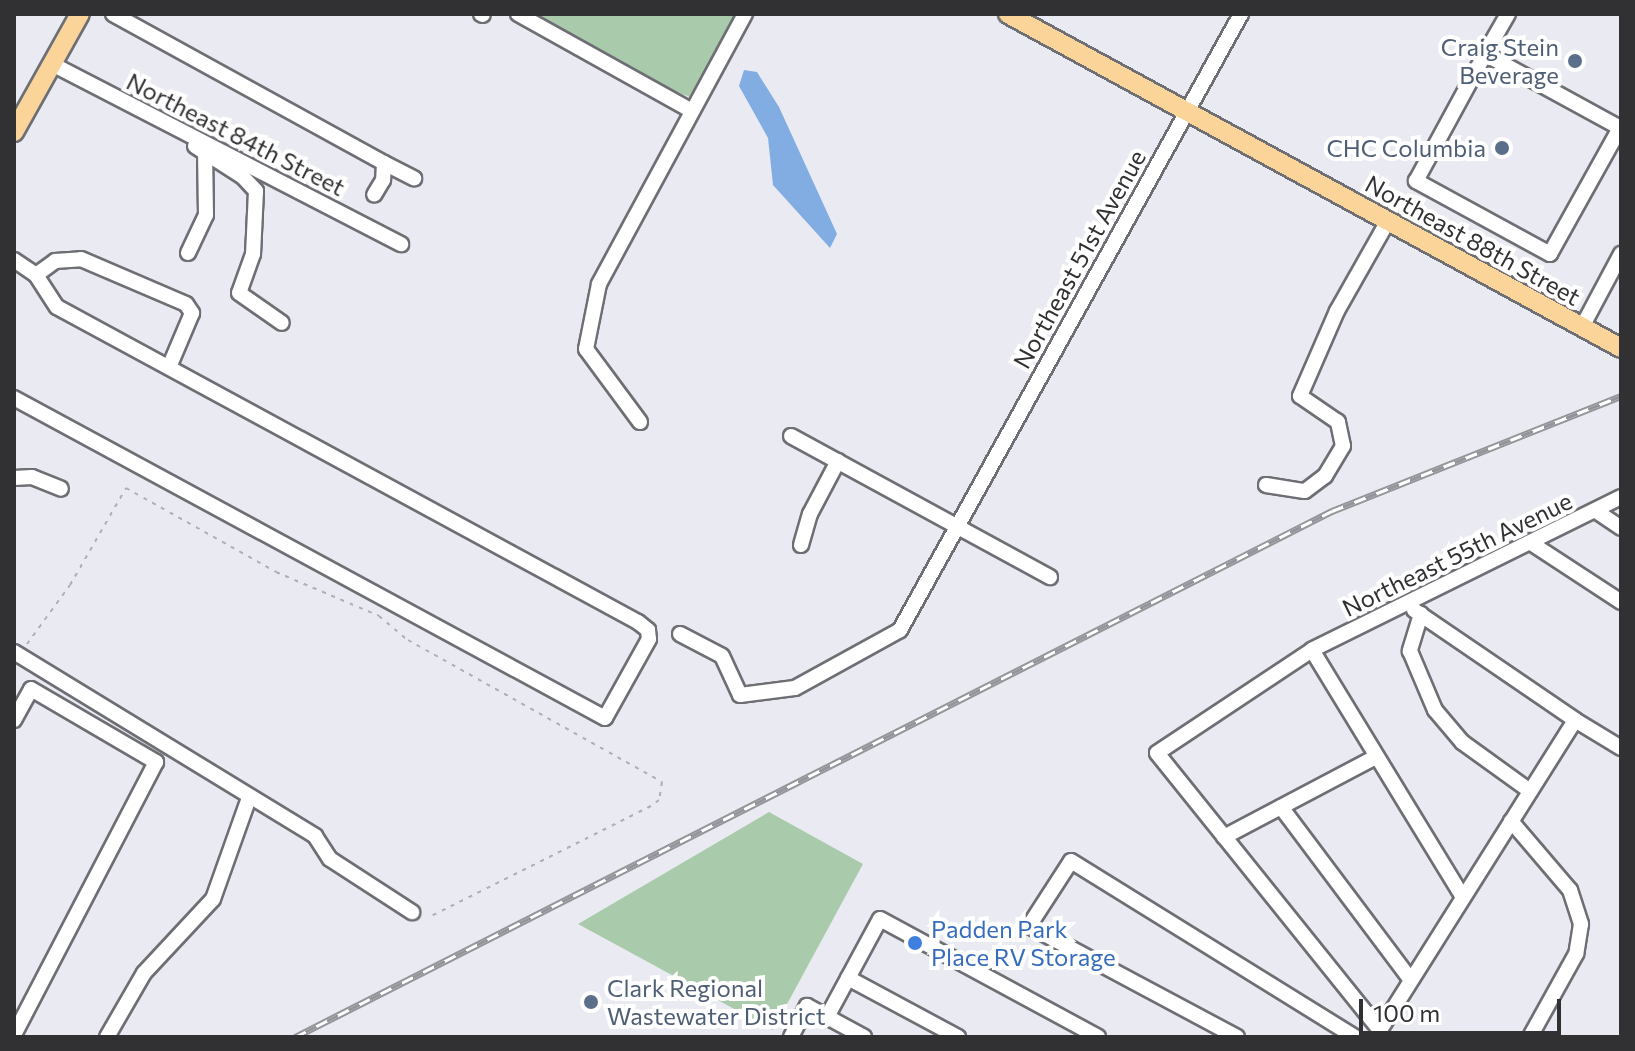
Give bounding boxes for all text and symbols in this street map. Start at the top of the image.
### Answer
place label: Craig Stein Beverage [1441,33,1559,89]
marker: Craig Stein Beverage [1566,52,1584,70]
street label: Northeast 84th Street [122,66,350,202]
place label: CHC Columbia [1326,134,1486,162]
marker: CHC Columbia [1493,139,1511,157]
street label: Northeast 51st Avenue [1007,145,1151,373]
street label: Northeast 88th Street [1361,169,1585,311]
street label: Northeast 55th Avenue [1337,486,1577,622]
place label: Padden Park Place RV Storage [931,915,1116,971]
marker: Padden Park Place RV Storage [906,934,924,952]
place label: Clark Regional Wastewater District [607,974,826,1030]
scale bar [1363,983,1565,1033]
marker: Clark Regional Wastewater District [582,993,600,1011]
text: 100 m [1373,998,1440,1027]

